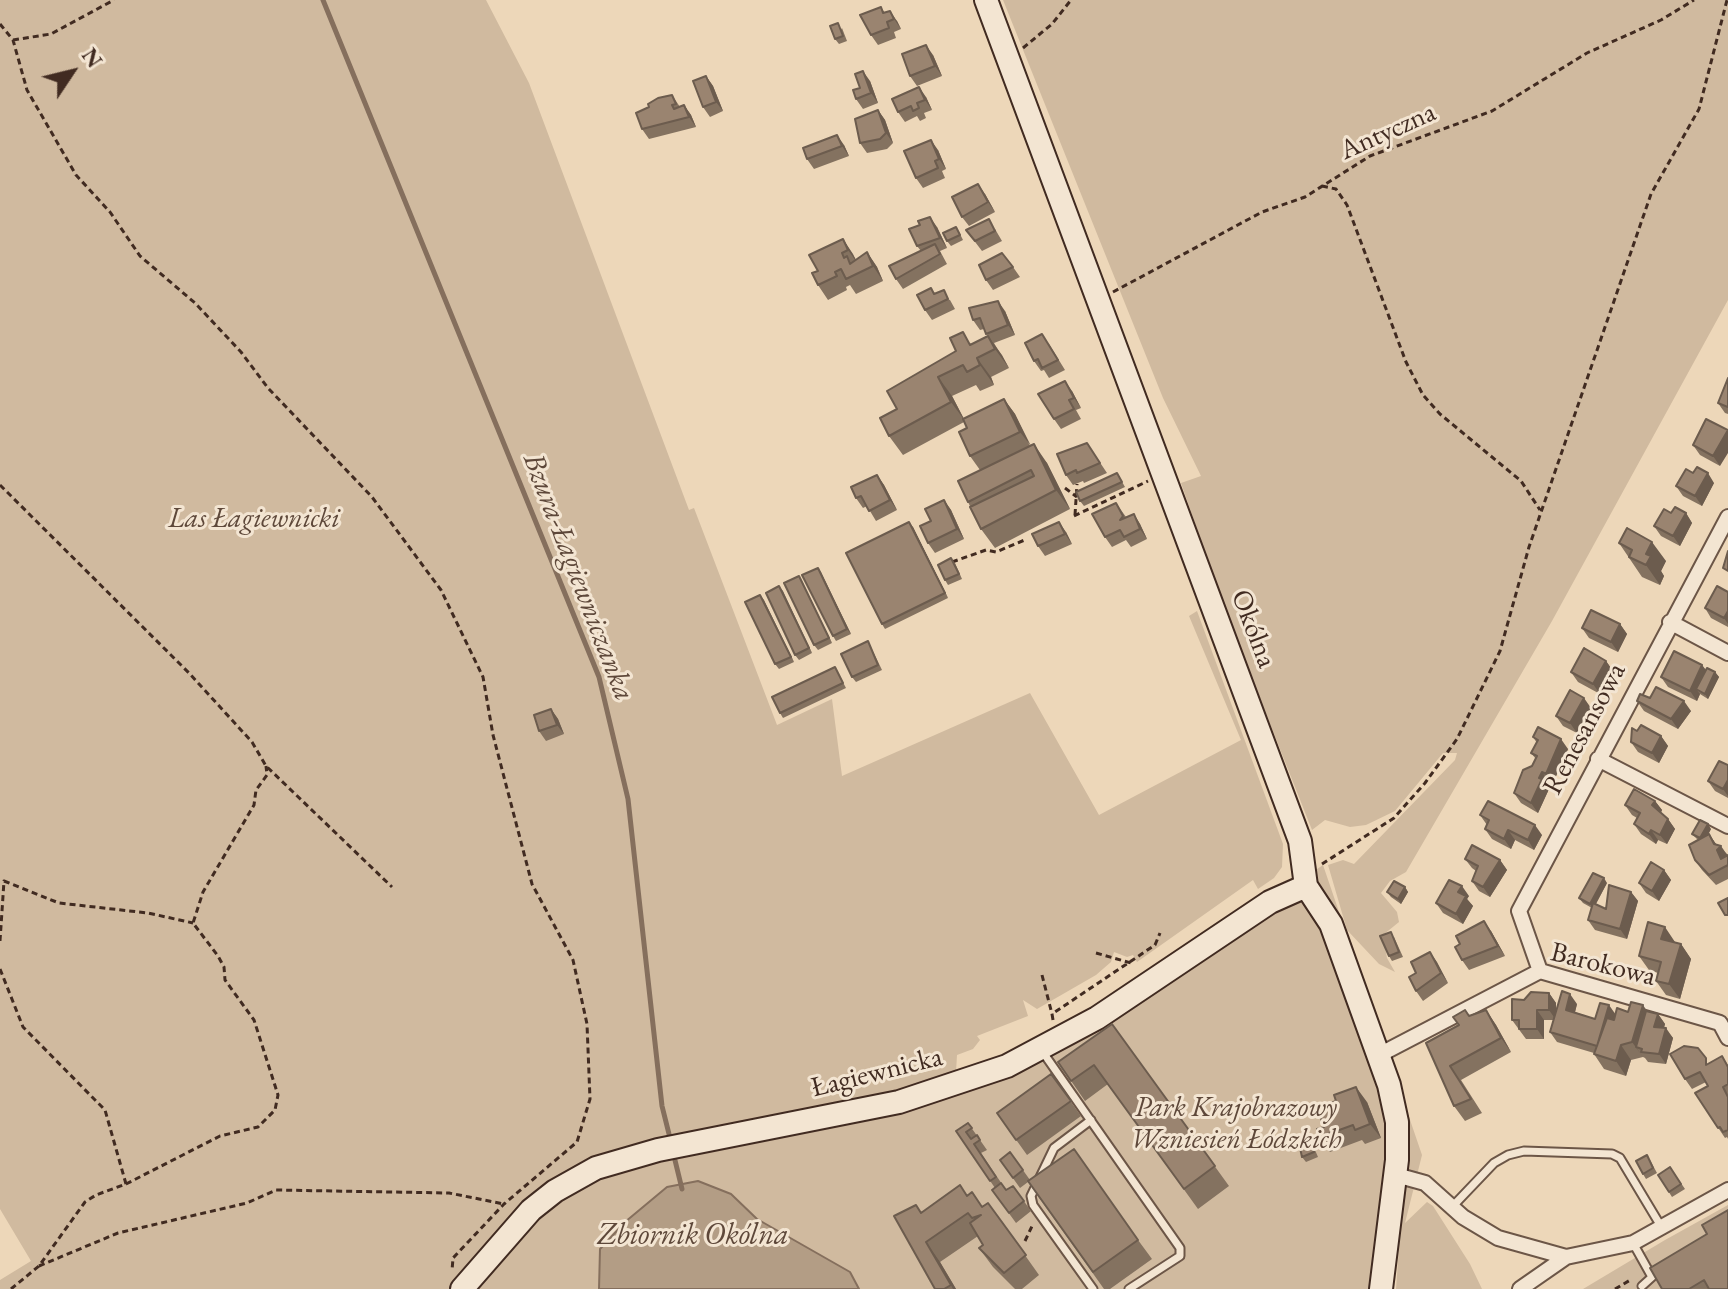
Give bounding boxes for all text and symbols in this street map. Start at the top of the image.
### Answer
north arrow [32,32,112,112]
text: N [75,42,109,74]
street label: Antyczna [1335,96,1441,168]
water label: Bzura-Łagiewniczanka [514,448,642,706]
park label: Las Łagiewnicki [168,502,340,536]
street label: Okólna [1223,585,1283,673]
street label: Renesansowa [1536,658,1634,800]
street label: Barokowa [1547,936,1659,994]
street label: Łagiewnicka [808,1040,946,1106]
park label: Park Krajobrazowy Wzniesień Łódzkich [1130,1091,1342,1157]
water label: Zbiornik Okólna [597,1218,789,1254]

